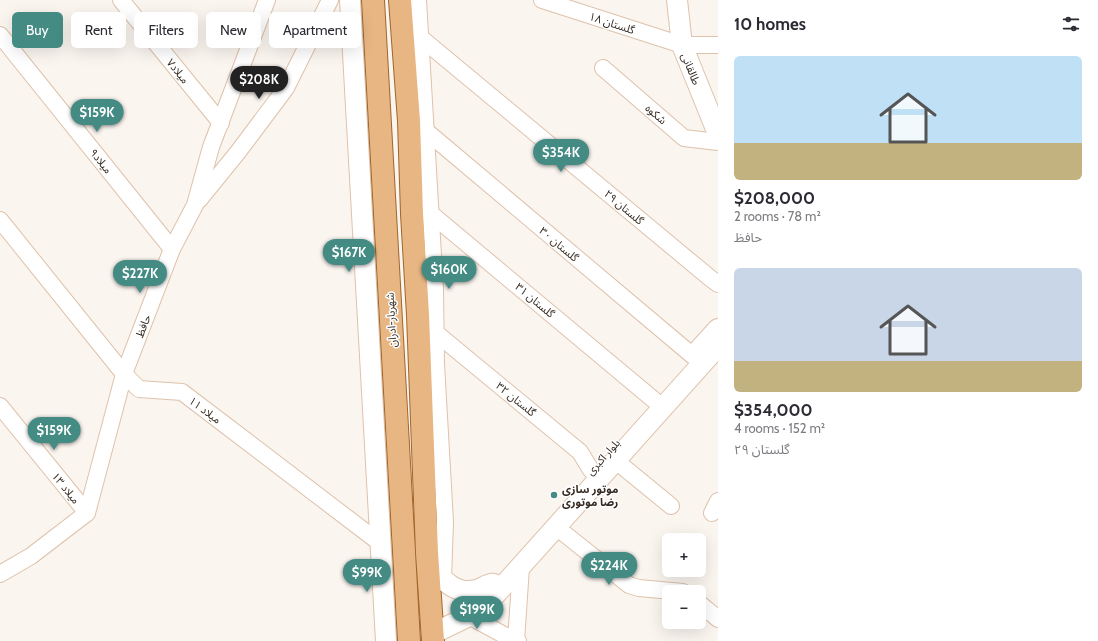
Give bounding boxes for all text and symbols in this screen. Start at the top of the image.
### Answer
street label: گلستان ۱۸ [587,9,637,37]
chip: Buy [12,12,63,48]
chip: Rent [71,12,126,48]
chip: Filters [134,12,198,48]
chip: New [206,12,261,48]
chip: Apartment [269,12,361,48]
icon: filters [1060,13,1082,35]
text: 10 homes [734,14,806,34]
street label: طالقانی [678,51,704,87]
street label: میلاد۷ [164,56,192,86]
pin: $208K [231,66,287,100]
text: $208K [239,71,279,87]
icon: home [872,82,944,154]
pin: $159K [69,99,125,133]
street label: شکوه [642,101,670,127]
text: $159K [80,104,114,120]
pin: $354K [533,139,589,173]
text: $354K [542,144,580,160]
street label: میلاد۹ [87,146,115,176]
street label: گلستان ۲۹ [601,187,647,228]
text: $208,000 [734,188,815,208]
text: 2 rooms · 78 m² [734,208,821,224]
street label: گلستان ۳۰ [536,224,582,265]
text: حافظ [734,229,762,245]
pin: $167K [321,239,377,273]
text: $167K [332,244,366,260]
pin: $160K [421,256,477,290]
pin: $227K [112,260,168,294]
text: $160K [431,261,467,277]
text: $227K [122,265,158,281]
street label: گلستان ۳۱ [512,280,558,321]
street label: شهریار-ادران [383,292,399,348]
icon: home [872,294,944,366]
street label: حافظ [132,312,154,340]
street label: گلستان ۳۲ [493,379,539,420]
street label: میلاد ۱۱ [186,393,224,427]
text: $354,000 [734,400,813,420]
pin: $159K [26,417,82,451]
text: 4 rooms · 152 m² [734,420,825,436]
text: $159K [37,422,71,438]
street label: بلوار اکبری [583,436,623,478]
text: گلستان ۲۹ [734,441,790,457]
street label: میلاد ۱۳ [49,469,83,507]
place label: موتور سازی رضا موتوری [562,482,618,509]
marker: موتور سازی رضا موتوری [549,490,559,500]
map controls [662,533,706,629]
button: + [662,533,706,577]
pin: $224K [581,552,637,586]
text: $224K [590,557,628,573]
pin: $99K [343,559,391,593]
text: $99K [352,564,382,580]
button: − [662,585,706,629]
pin: $199K [449,596,505,630]
text: $199K [459,601,495,617]

